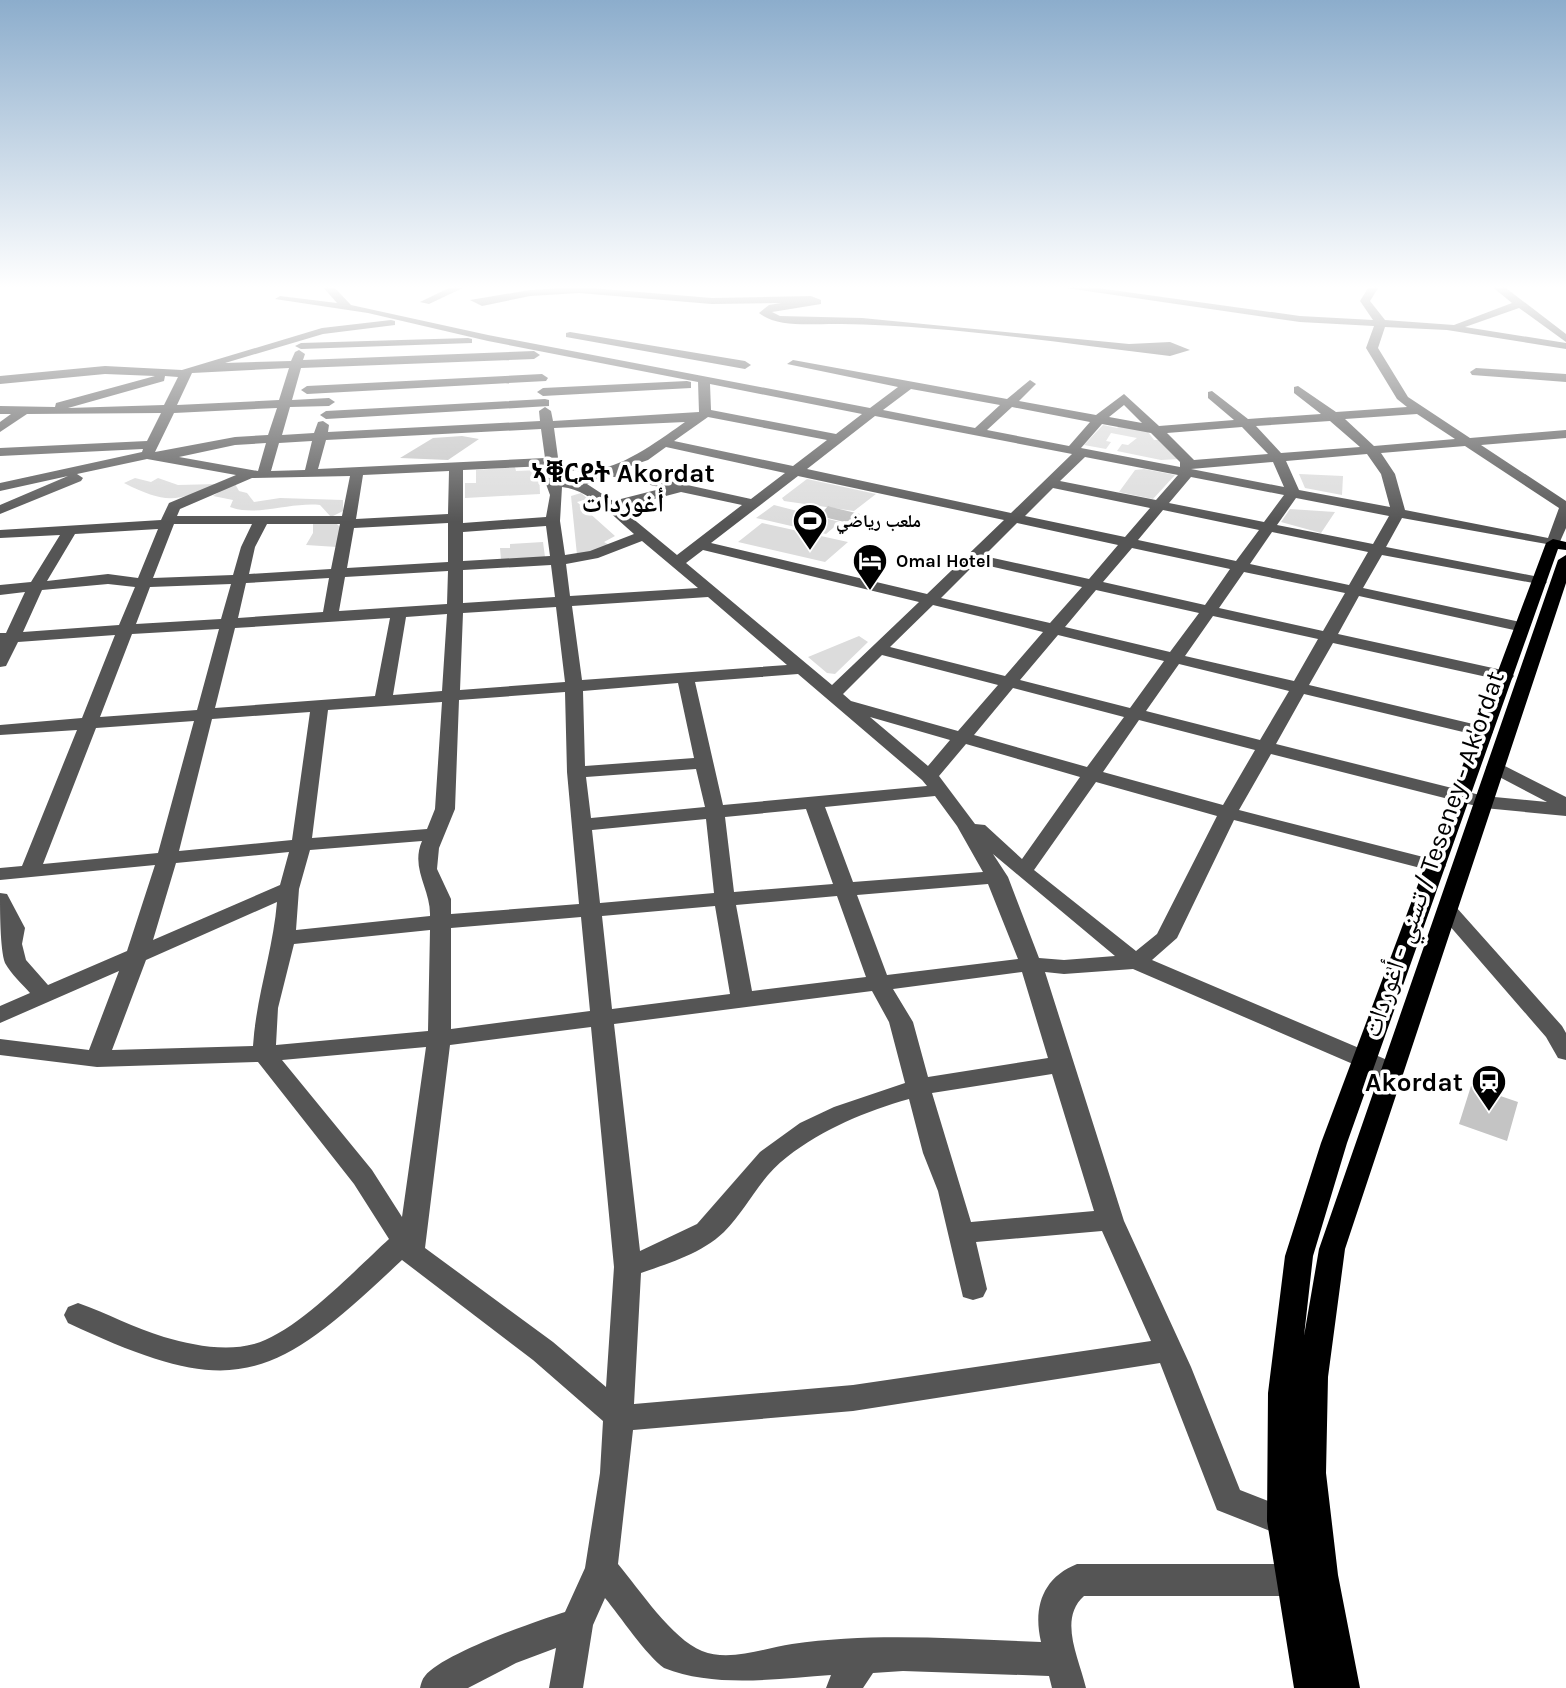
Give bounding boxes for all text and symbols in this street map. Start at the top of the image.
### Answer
district label: ኣቑርደት Akordat أغوردات [531,458,715,519]
sports icon: ملعب رياضي [791,502,829,552]
place label: ملعب رياضي [836,510,921,535]
hotel icon: Omal Hotel [851,542,889,592]
place label: Omal Hotel [896,550,991,572]
street label: تسني - أغوردات / Teseney - Ak'ordat [1356,667,1515,1043]
station icon: Akordat [1470,1063,1508,1113]
place label: Akordat [1365,1067,1463,1098]

